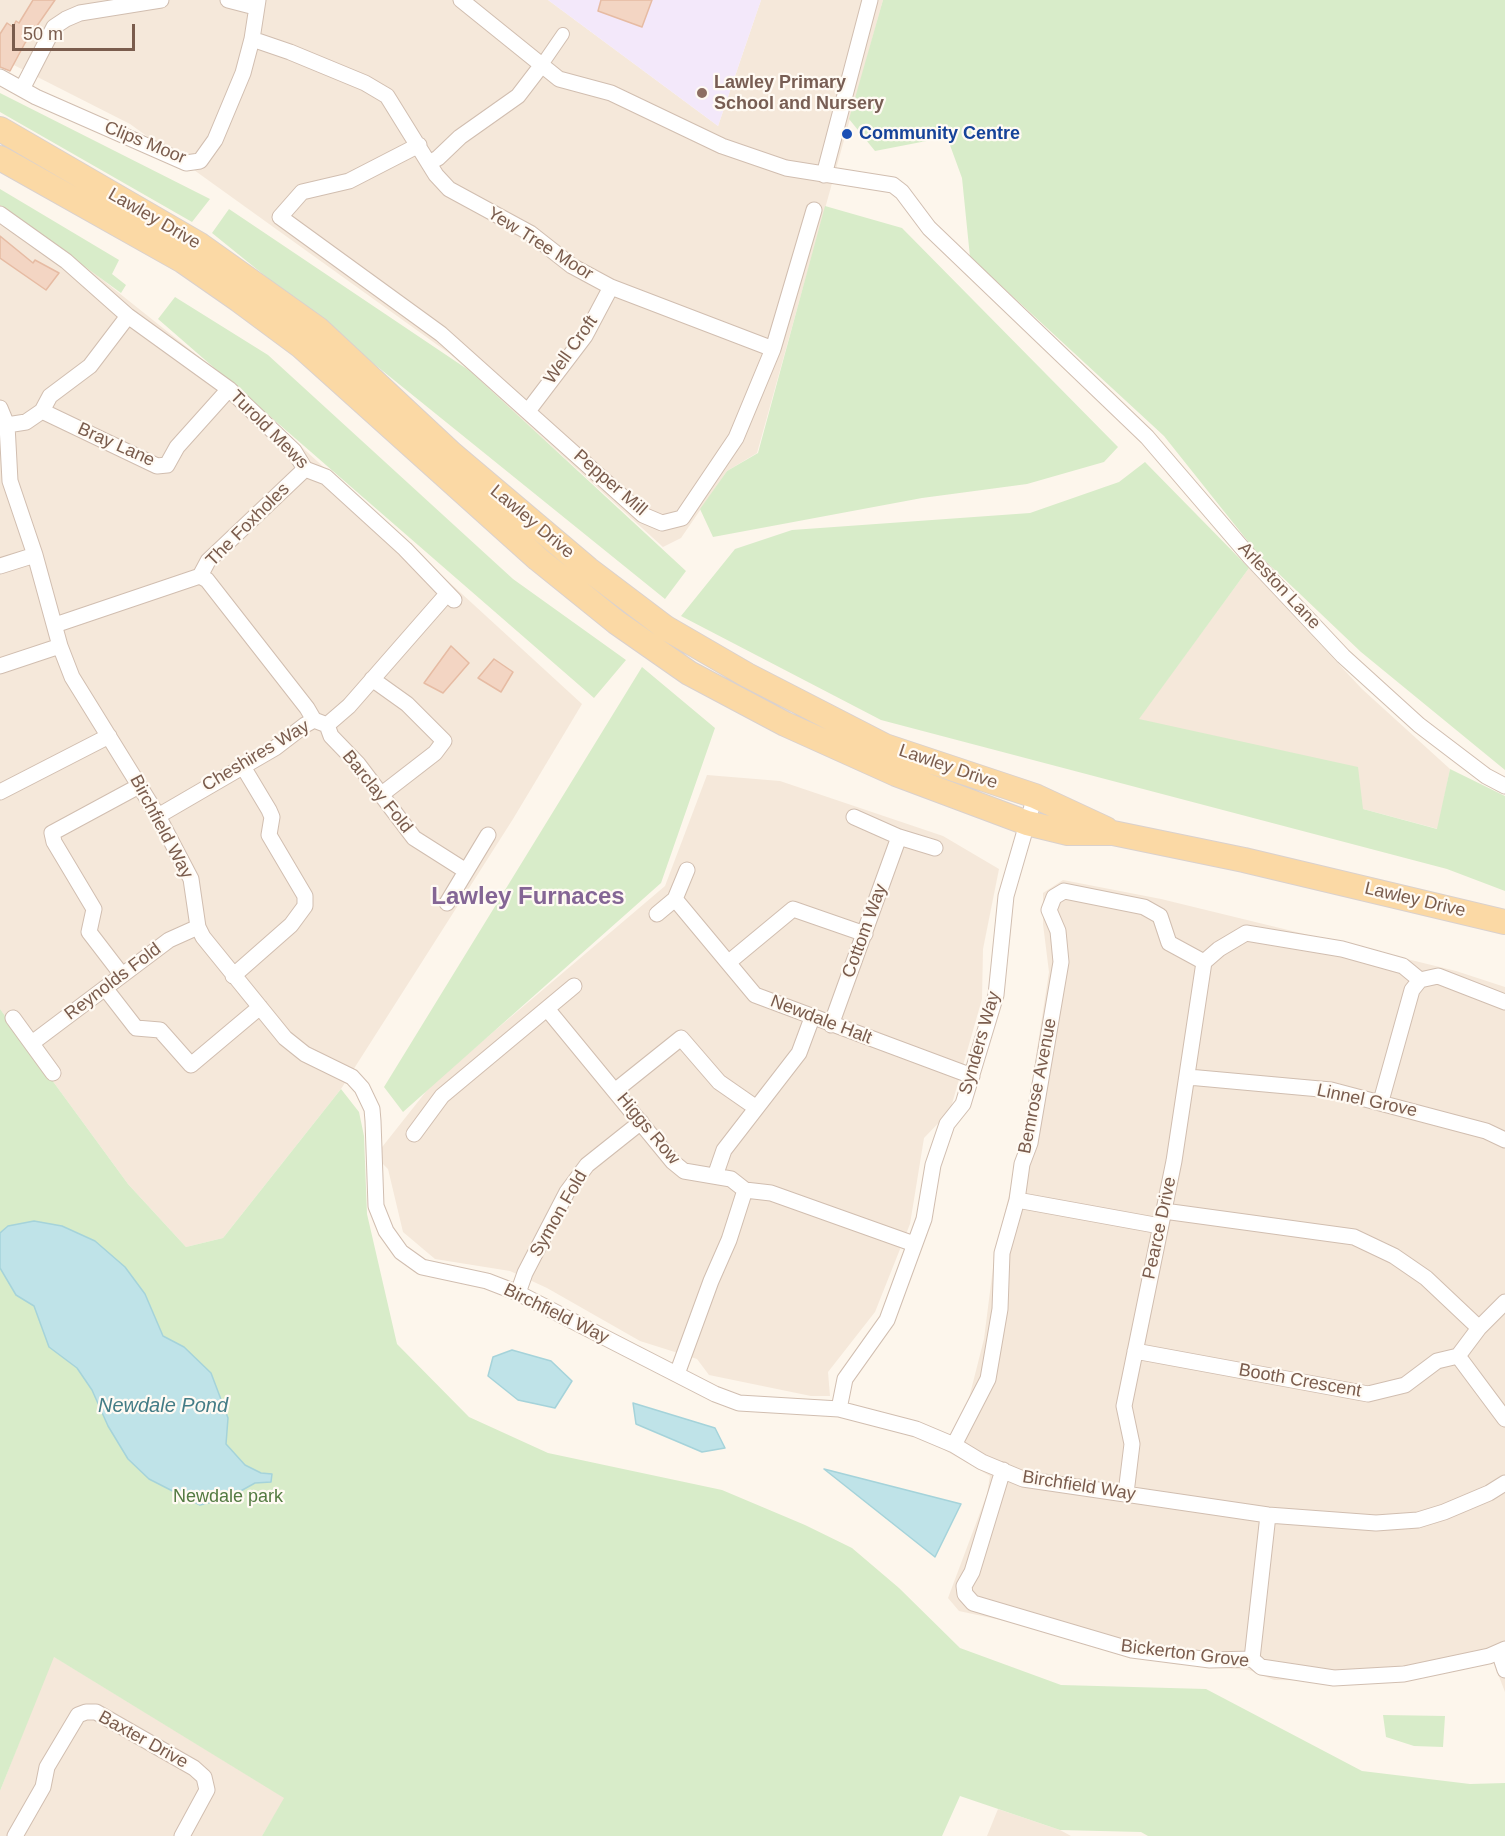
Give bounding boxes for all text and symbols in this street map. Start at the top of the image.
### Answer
scale bar [15,12,138,50]
text: 50 m [23,24,63,44]
place label: Lawley Primary School and Nursery [714,72,884,115]
marker: Lawley Primary School and Nursery [695,86,709,100]
street label: Clips Moor [101,117,189,169]
place label: Community Centre [859,123,1020,145]
marker: Community Centre [840,127,854,141]
street label: Lawley Drive [104,184,204,254]
street label: Yew Tree Moor [483,203,597,285]
street label: Well Croft [540,312,602,388]
street label: Turold Mews [225,386,313,474]
street label: Bray Lane [74,418,158,472]
street label: Pepper Mill [569,445,651,521]
street label: The Foxholes [202,479,294,571]
street label: Lawley Drive [486,481,578,563]
street label: Arleston Lane [1233,538,1325,634]
street label: Cheshires Way [198,715,314,797]
street label: Lawley Drive [896,740,1000,794]
street label: Barclay Fold [337,746,417,838]
street label: Birchfield Way [125,771,197,883]
street label: Lawley Drive [1362,878,1468,922]
street label: Cottom Way [838,881,892,981]
district label: Lawley Furnaces [431,883,625,911]
street label: Reynolds Fold [61,939,165,1025]
street label: Synders Way [955,989,1005,1097]
street label: Newdale Halt [767,991,875,1049]
street label: Bemrose Avenue [1014,1016,1062,1156]
street label: Linnel Grove [1315,1080,1419,1122]
street label: Higgs Row [612,1089,684,1169]
street label: Symon Fold [526,1167,592,1261]
street label: Pearce Drive [1139,1175,1181,1281]
street label: Birchfield Way [500,1279,612,1349]
street label: Booth Crescent [1237,1360,1363,1402]
water label: Newdale Pond [98,1394,228,1418]
street label: Birchfield Way [1021,1466,1137,1506]
park label: Newdale park [173,1486,283,1508]
street label: Bickerton Grove [1120,1635,1250,1673]
street label: Baxter Drive [94,1707,192,1773]

